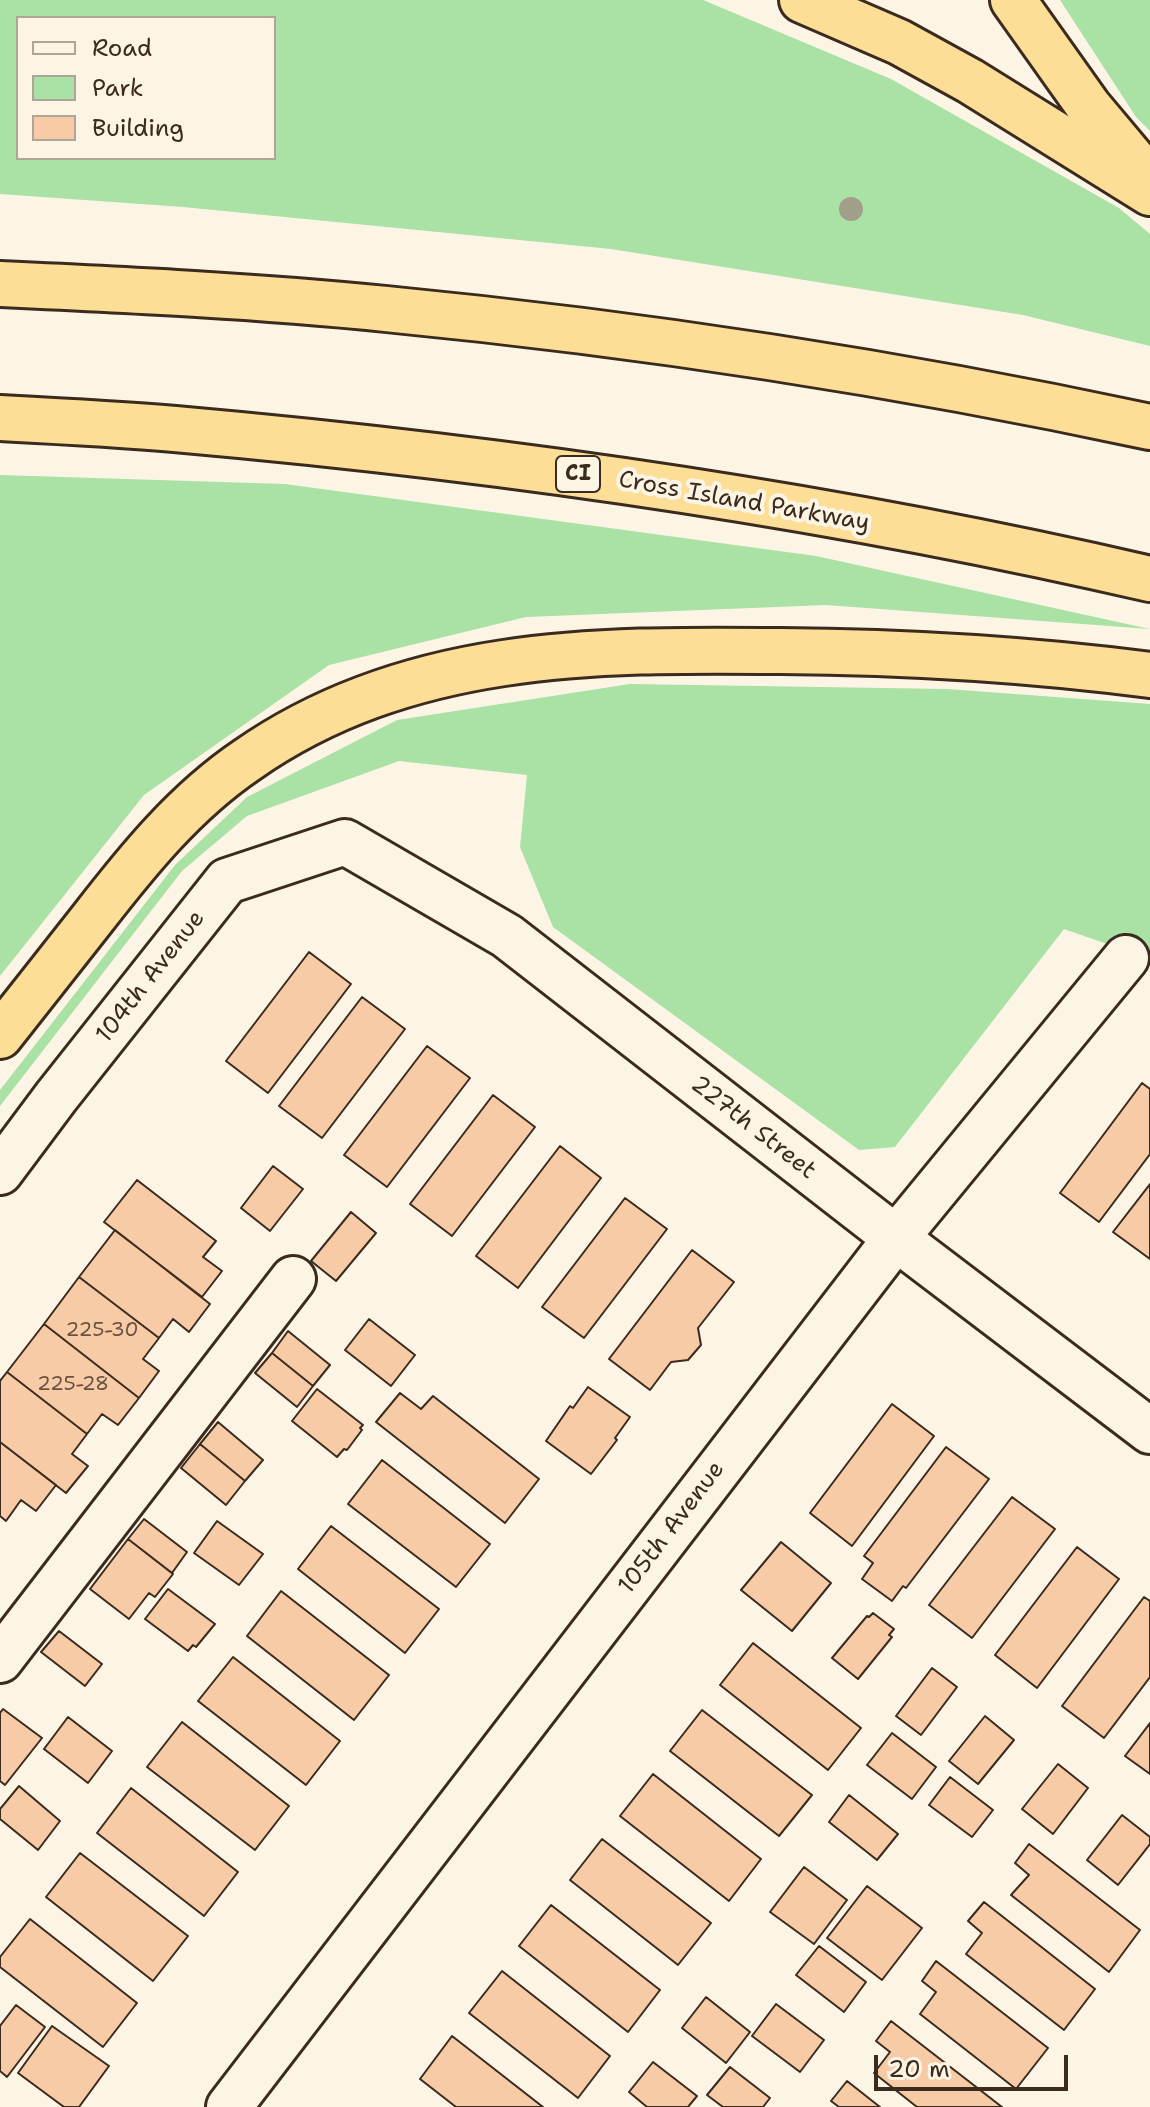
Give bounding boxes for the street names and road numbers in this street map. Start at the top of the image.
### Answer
road number: CI [556,456,600,492]
street label: Cross Island Parkway [616,466,872,538]
street label: 104th Avenue [90,905,212,1049]
street label: 227th Street [685,1070,821,1186]
street label: 105th Avenue [613,1456,731,1600]

